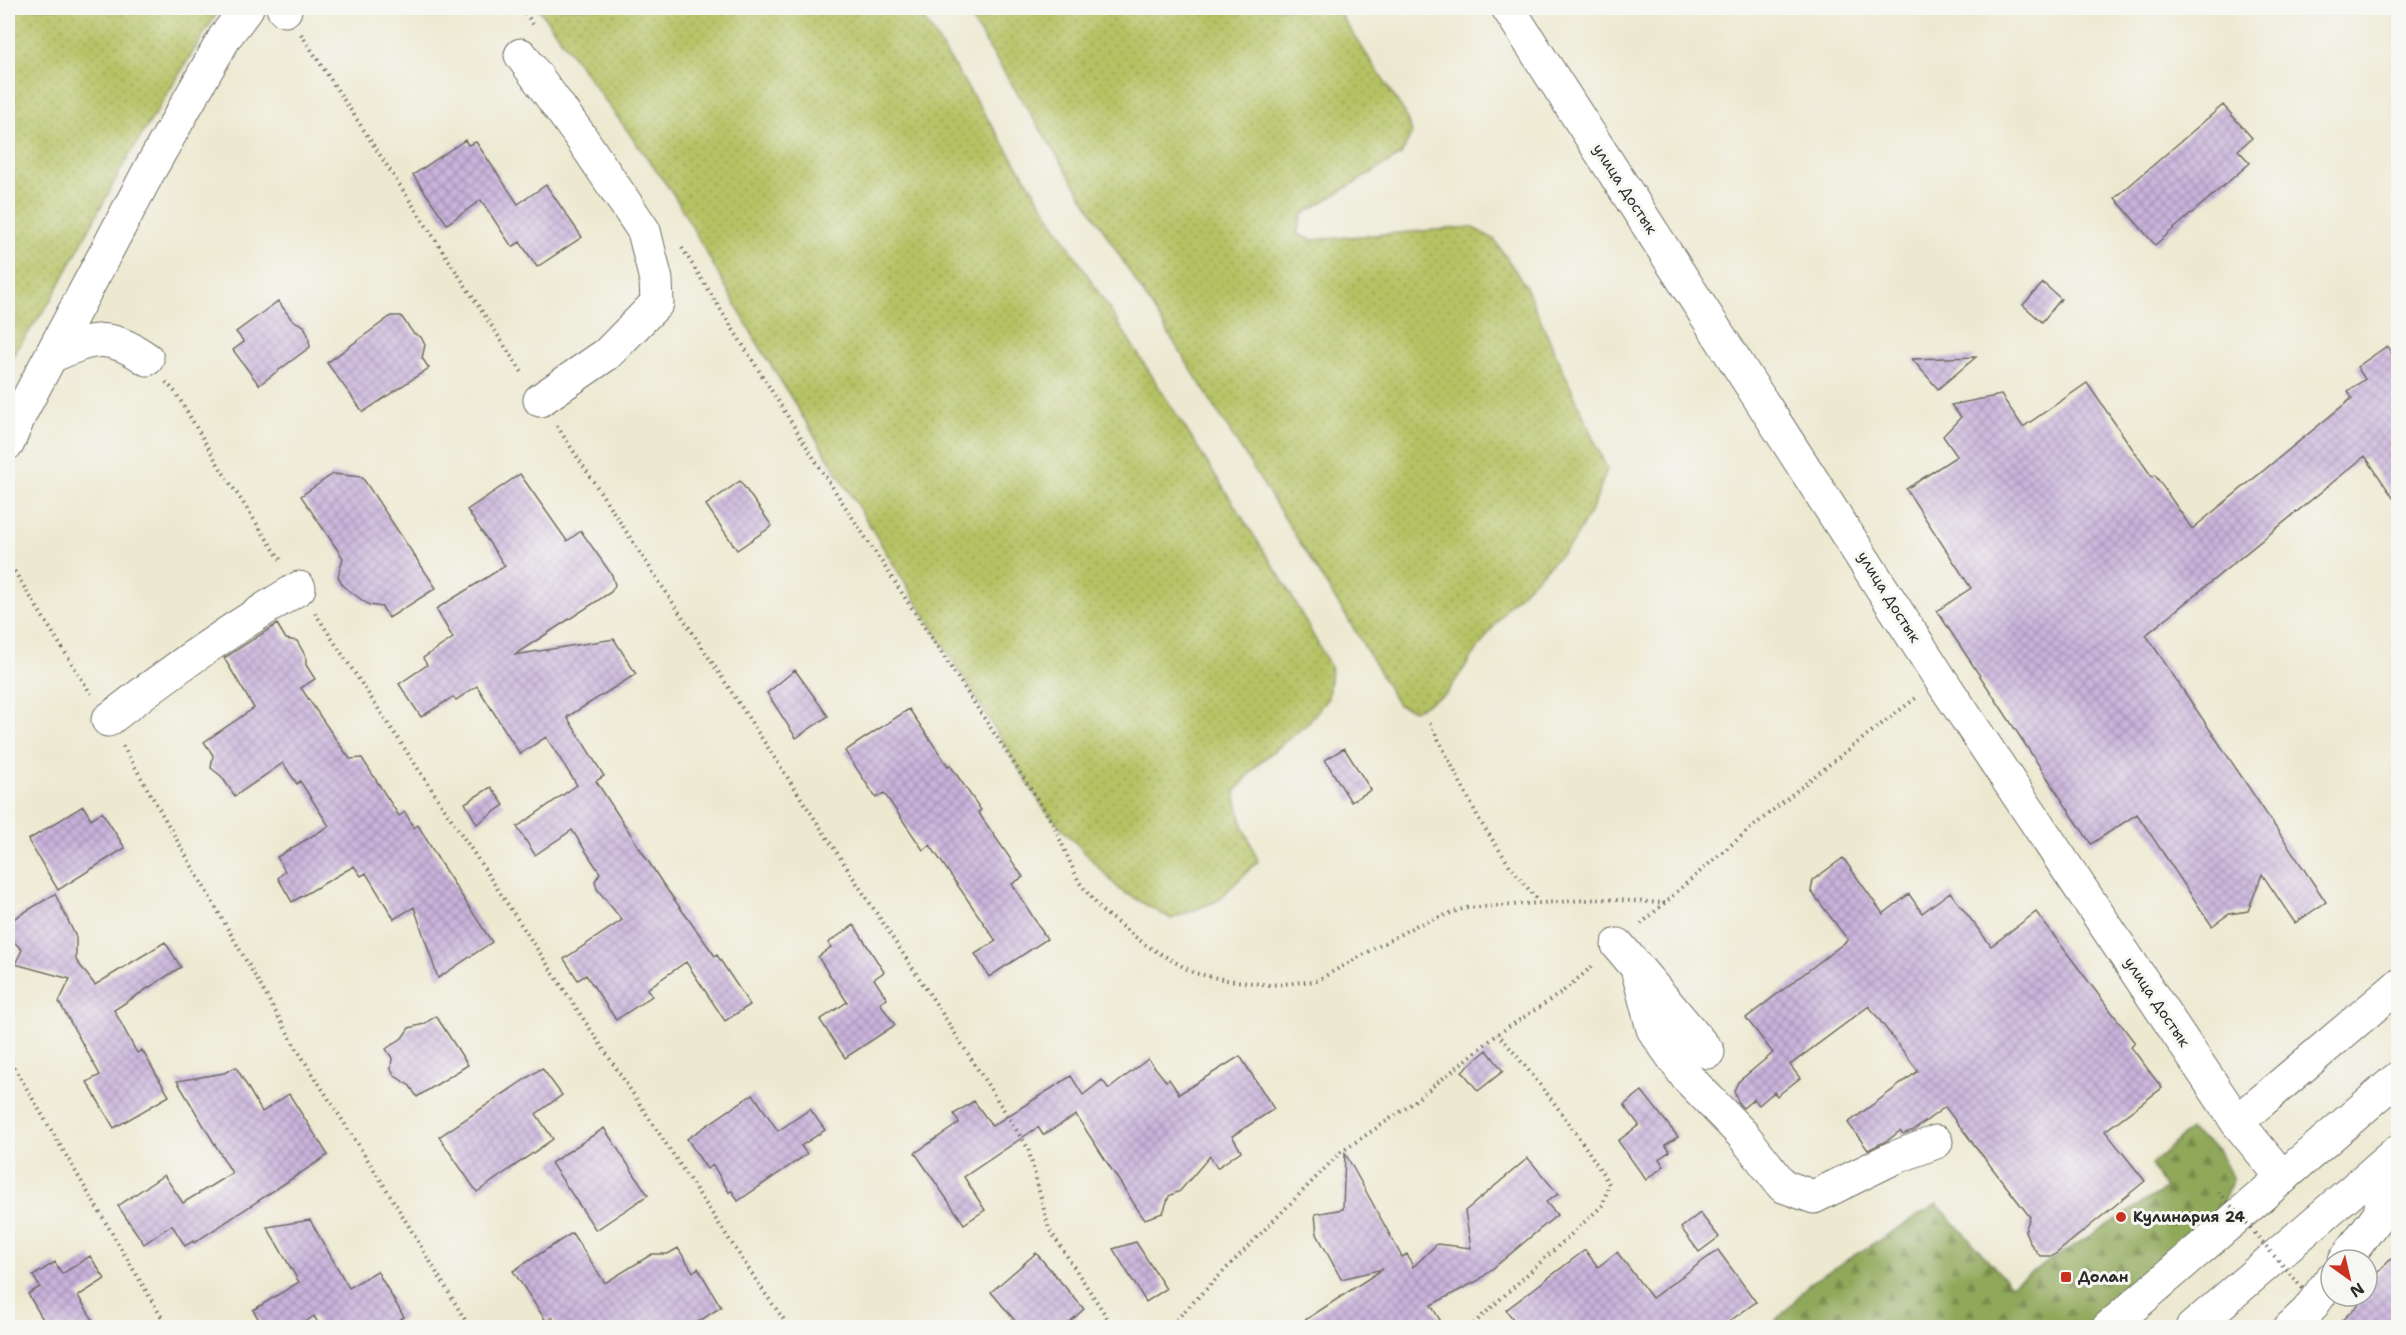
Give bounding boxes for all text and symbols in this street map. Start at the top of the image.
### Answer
street label: улица Достык [1588,140,1662,238]
street label: улица Достык [1853,548,1925,647]
street label: улица Достык [2120,953,2194,1051]
place label: Кулинария 24 [2133,1207,2246,1227]
marker: Кулинария 24 [2114,1210,2128,1224]
north arrow [2319,1248,2379,1308]
place label: Долан [2078,1267,2129,1287]
marker: Долан [2059,1270,2073,1284]
text: N [2346,1278,2368,1302]

